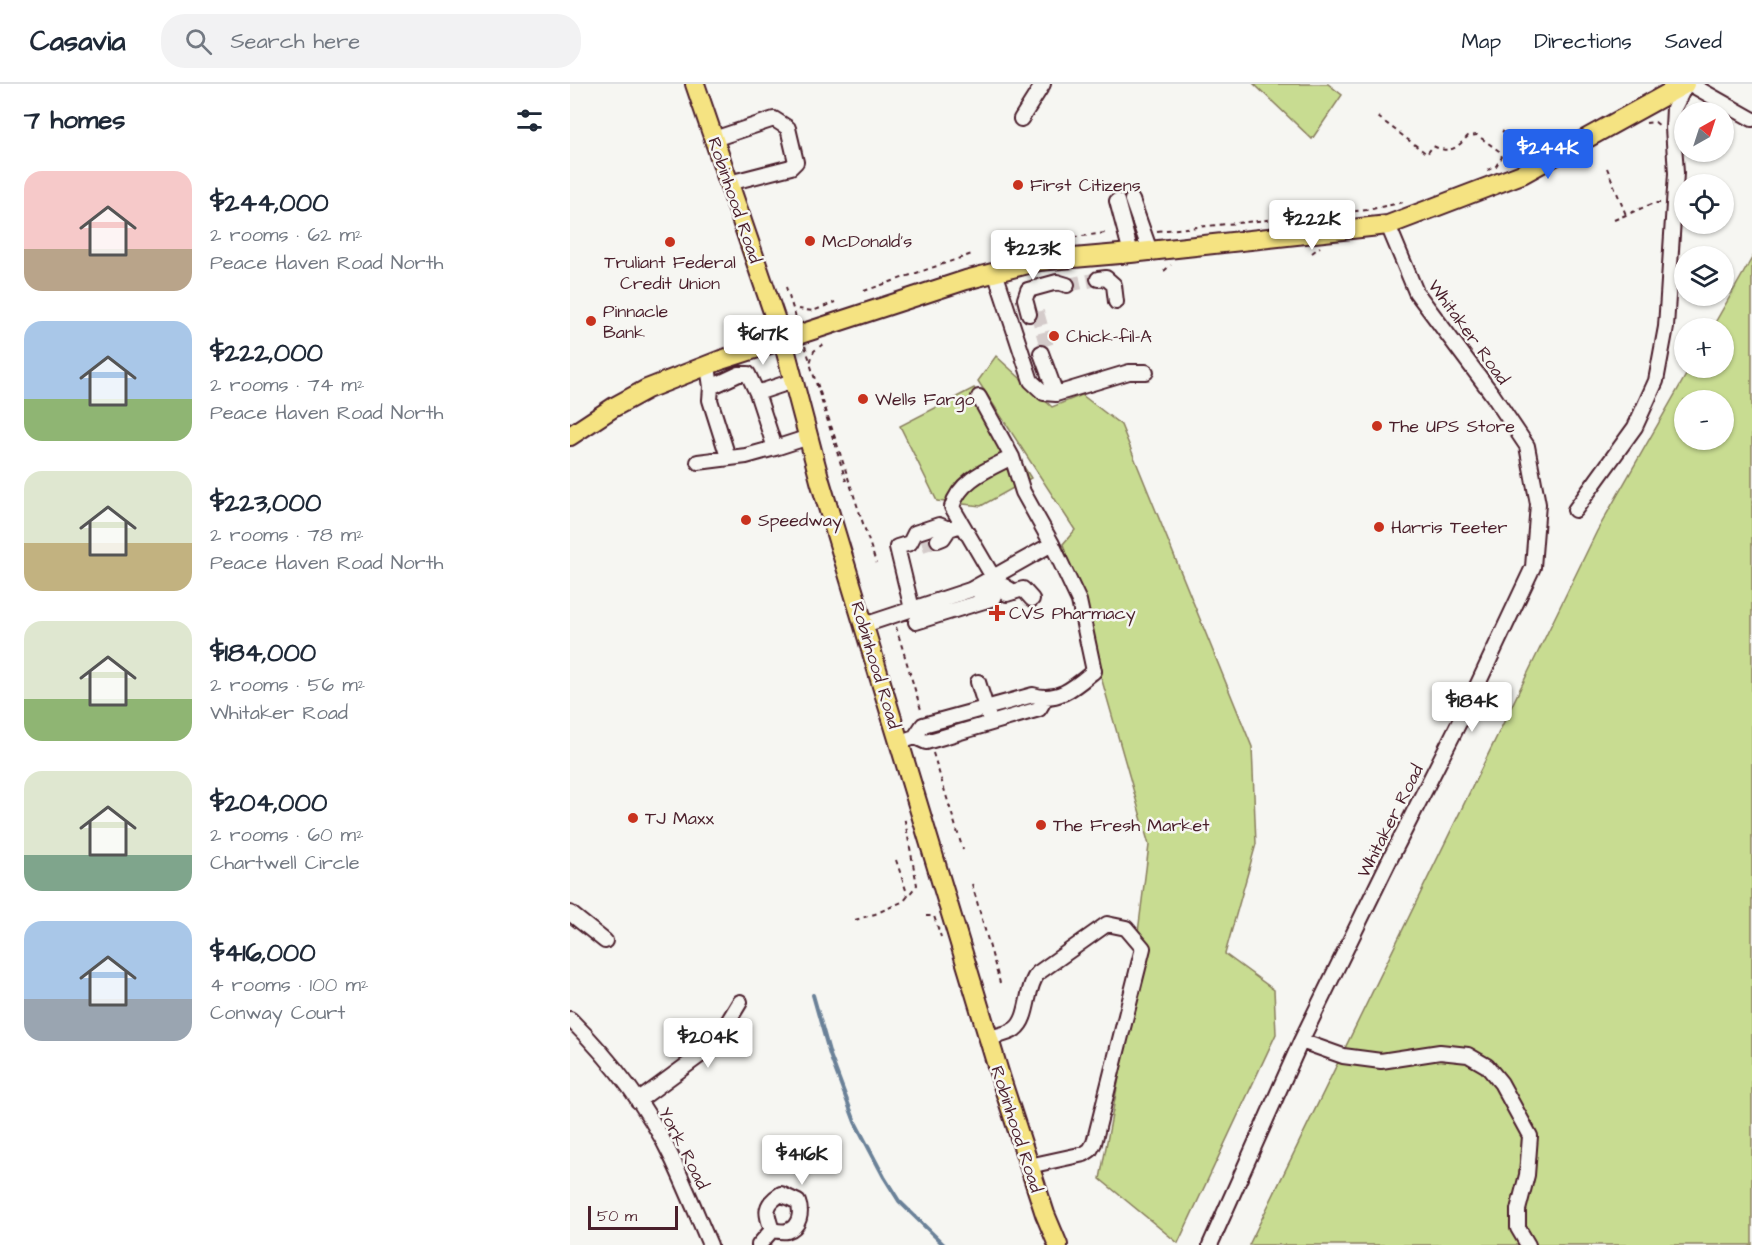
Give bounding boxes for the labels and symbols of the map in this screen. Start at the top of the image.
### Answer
north arrow [1674,102,1734,162]
pin: $244K [1506,129,1590,180]
street label: Robinhood Road [701,134,768,267]
place label: First Citizens [1030,173,1141,198]
marker: First Citizens [1011,178,1025,192]
pin: $222K [1270,200,1354,251]
place label: McDonald's [822,229,912,254]
pin: $223K [991,230,1075,281]
marker: McDonald's [803,234,817,248]
marker: Truliant Federal Credit Union [663,235,677,249]
place label: Truliant Federal Credit Union [604,250,736,296]
street label: Whitaker Road [1422,275,1515,390]
place label: Pinnacle Bank [603,299,669,345]
marker: Pinnacle Bank [584,314,598,328]
pin: $617K [721,315,805,366]
place label: Chick-fil-A [1066,324,1152,349]
marker: Chick-fil-A [1047,329,1061,343]
place label: Wells Fargo [875,387,975,413]
marker: Wells Fargo [856,392,870,406]
place label: The UPS Store [1389,414,1515,439]
marker: The UPS Store [1370,419,1384,433]
place label: Speedway [758,508,842,534]
marker: Speedway [739,513,753,527]
place label: Harris Teeter [1391,515,1508,540]
marker: Harris Teeter [1372,520,1386,534]
street label: Robinhood Road [844,599,907,732]
place label: CVS Pharmacy [1009,601,1136,627]
marker: CVS Pharmacy [990,606,1004,620]
pin: $184K [1430,682,1514,733]
street label: Whitaker Road [1351,760,1430,882]
place label: TJ Maxx [645,806,714,831]
marker: TJ Maxx [626,811,640,825]
place label: The Fresh Market [1053,813,1210,838]
marker: The Fresh Market [1034,818,1048,832]
pin: $204K [666,1018,750,1069]
street label: Robinhood Road [984,1063,1049,1196]
street label: York Road [652,1103,715,1194]
pin: $416K [760,1135,844,1186]
scale bar [588,1203,678,1230]

